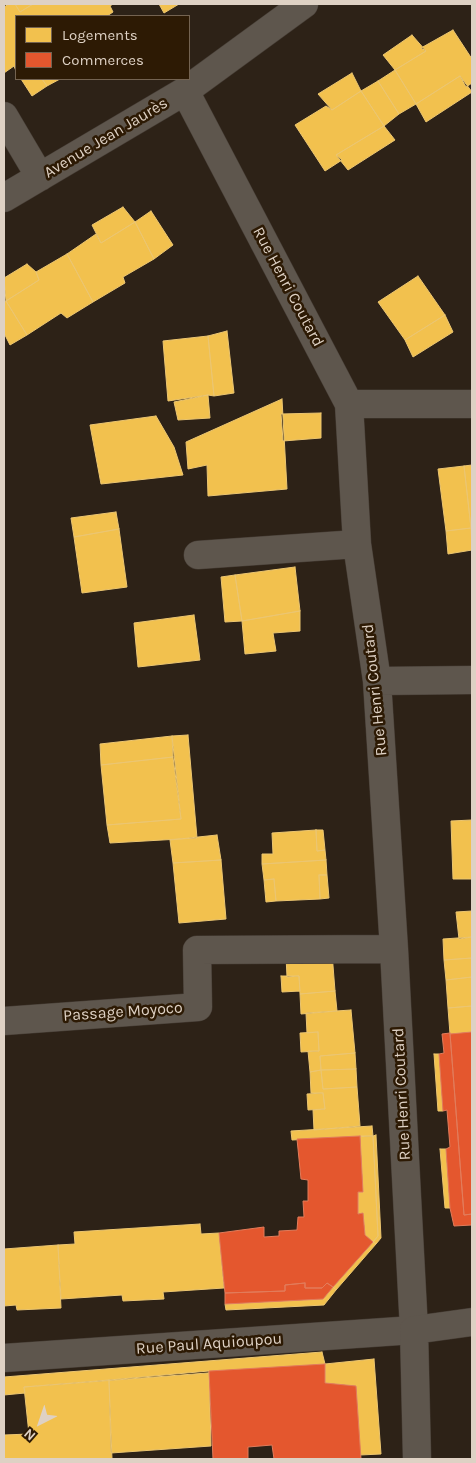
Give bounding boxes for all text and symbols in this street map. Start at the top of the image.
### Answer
legend [15,15,190,80]
text: Logements [62,26,138,44]
text: Commerces [62,51,144,69]
street label: Avenue Jean Jaurès [41,94,171,182]
street label: Rue Henri Coutard [248,224,328,350]
street label: Rue Henri Coutard [359,623,391,757]
street label: Passage Moyoco [63,998,183,1026]
street label: Rue Henri Coutard [389,1027,415,1161]
street label: Rue Paul Aquioupou [135,1329,283,1359]
north arrow [15,1398,65,1448]
text: N [20,1425,39,1444]

